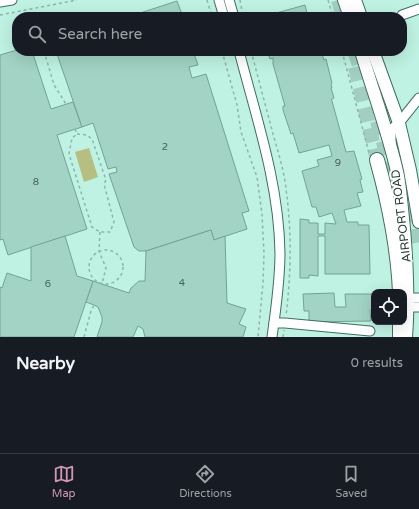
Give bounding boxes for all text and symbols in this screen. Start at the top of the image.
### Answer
search box [12,12,407,56]
icon: search [26,23,48,45]
text: Search here [58,25,142,43]
house number: 2 [162,141,168,153]
house number: 9 [335,157,341,169]
street label: AIRPORT ROAD [388,169,414,263]
house number: 8 [33,176,39,188]
house number: 4 [179,277,185,289]
house number: 6 [45,278,51,290]
map controls [371,289,407,325]
button: locate [371,289,407,325]
text: Nearby [16,353,75,374]
text: 0 results [351,355,403,371]
tab: Map [52,463,76,500]
tab: Directions [179,463,232,500]
tab: Saved [335,463,367,500]

